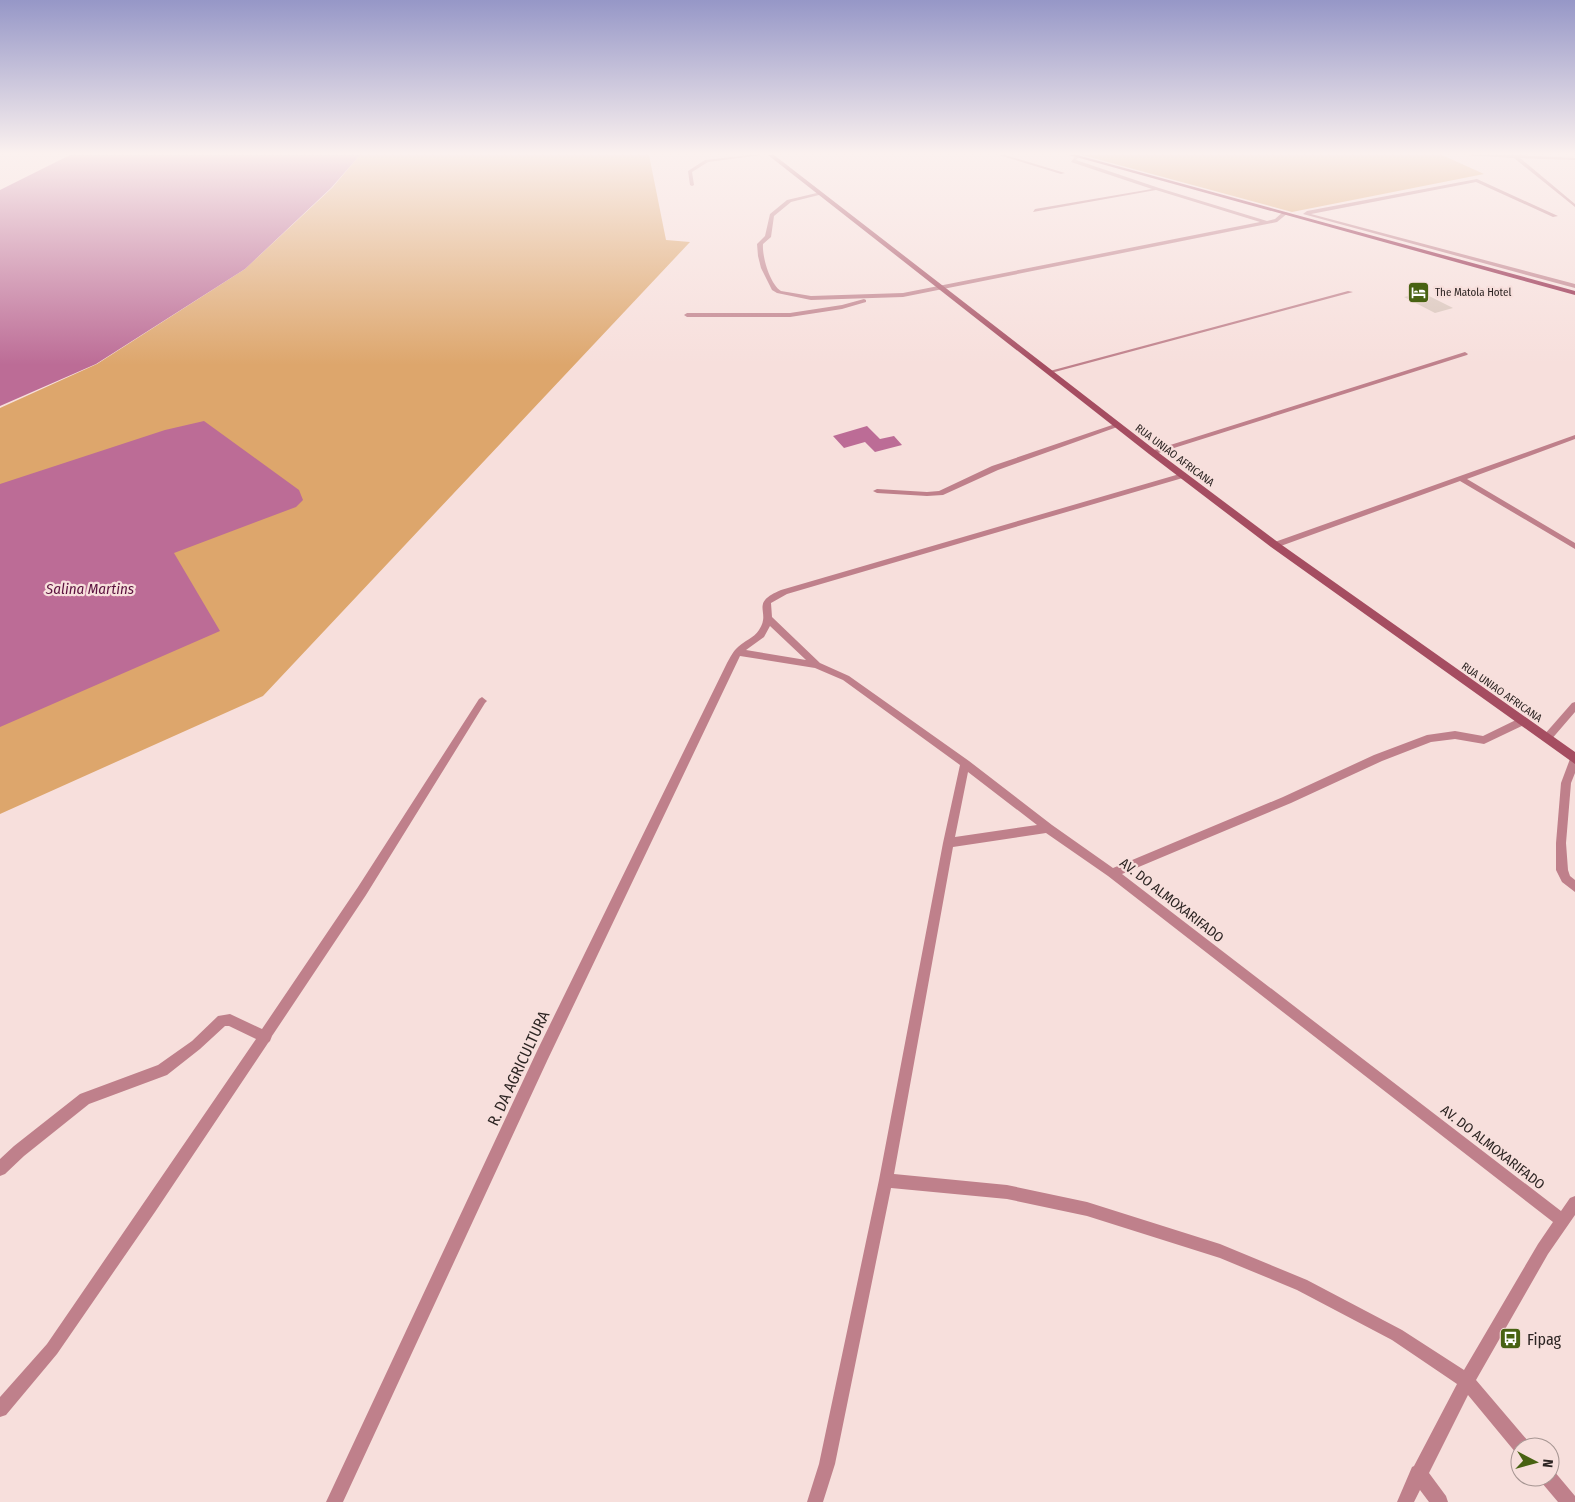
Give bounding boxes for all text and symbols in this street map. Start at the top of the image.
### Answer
hotel icon: The Matola Hotel [1407,280,1431,304]
place label: The Matola Hotel [1435,286,1511,299]
street label: RUA UNIAO AFRICANA [1133,422,1217,489]
water label: Salina Martins [45,580,135,598]
street label: RUA UNIAO AFRICANA [1459,660,1545,725]
street label: AV. DO ALMOXARIFADO [1116,855,1227,946]
street label: R. DA AGRICULTURA [484,1007,554,1129]
street label: AV. DO ALMOXARIFADO [1437,1102,1548,1193]
bus stop icon: Fipag [1499,1327,1523,1351]
place label: Fipag [1527,1330,1562,1349]
north arrow [1510,1437,1560,1487]
text: N [1539,1458,1556,1468]

